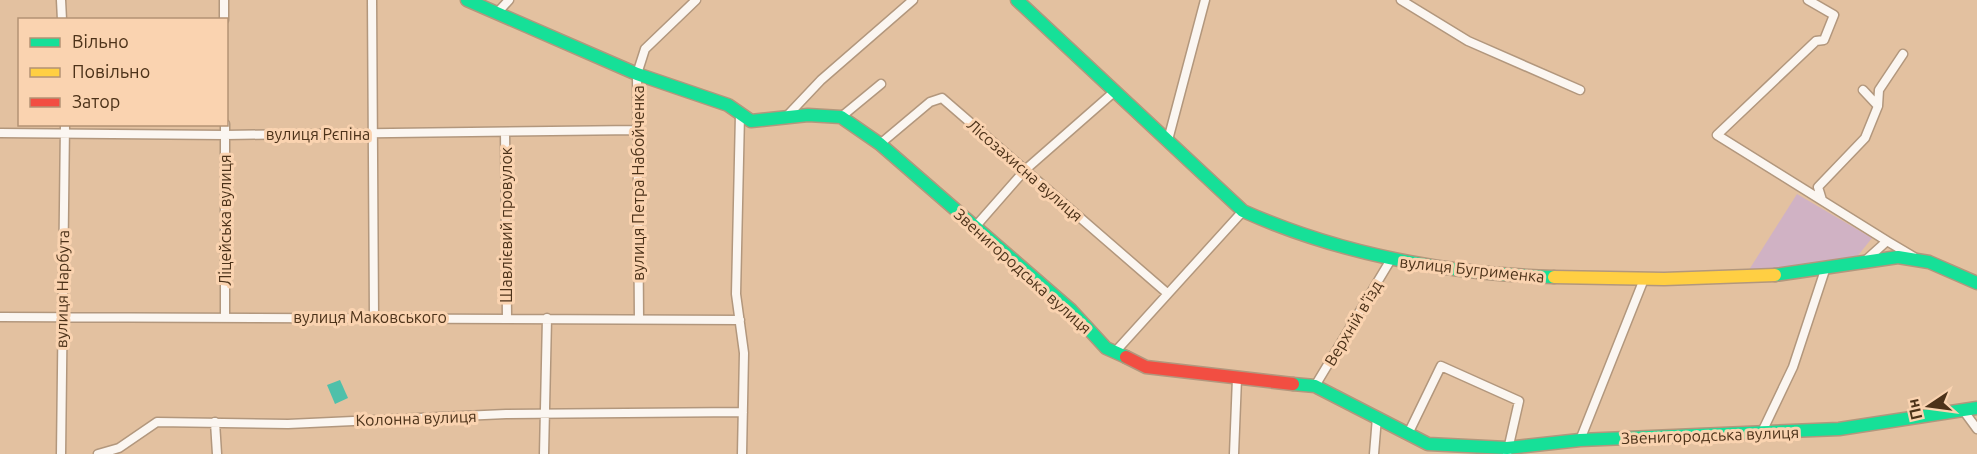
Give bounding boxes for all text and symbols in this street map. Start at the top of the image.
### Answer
legend [18,18,228,126]
text: Вільно [72,31,129,51]
text: Повільно [72,61,150,81]
street label: вулиця Петра Набойченка [629,85,647,281]
text: Затор [72,91,120,111]
street label: Лісозахисна вулиця [964,115,1086,225]
street label: вулиця Рєпіна [266,125,370,143]
street label: Шавлієвий провулок [497,147,515,303]
street label: Ліцейська вулиця [216,154,234,286]
street label: Звенигородська вулиця [951,205,1095,337]
street label: вулиця Нарбута [52,230,72,348]
street label: вулиця Бугрименка [1399,252,1545,286]
street label: Верхній в'їзд [1321,277,1385,369]
street label: вулиця Маковського [293,308,447,326]
north arrow [1899,376,1959,436]
text: Пн [1903,397,1926,422]
street label: Колонна вулиця [355,407,477,429]
street label: Звенигородська вулиця [1621,423,1799,447]

